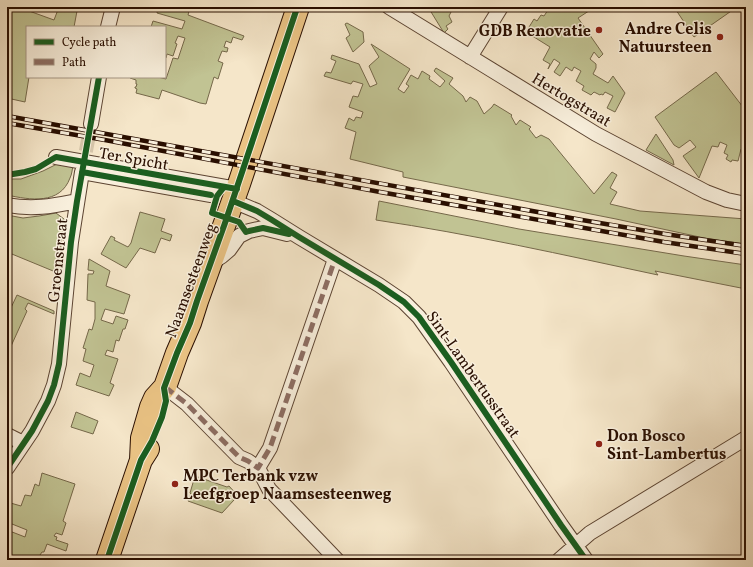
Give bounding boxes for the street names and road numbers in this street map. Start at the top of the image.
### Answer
street label: Hertogstraat [527,68,615,133]
street label: Ter Spicht [97,143,171,177]
street label: Groenstraat [44,217,74,303]
street label: Naamsesteenweg [161,220,223,341]
street label: Sint-Lambertusstraat [420,307,525,444]

